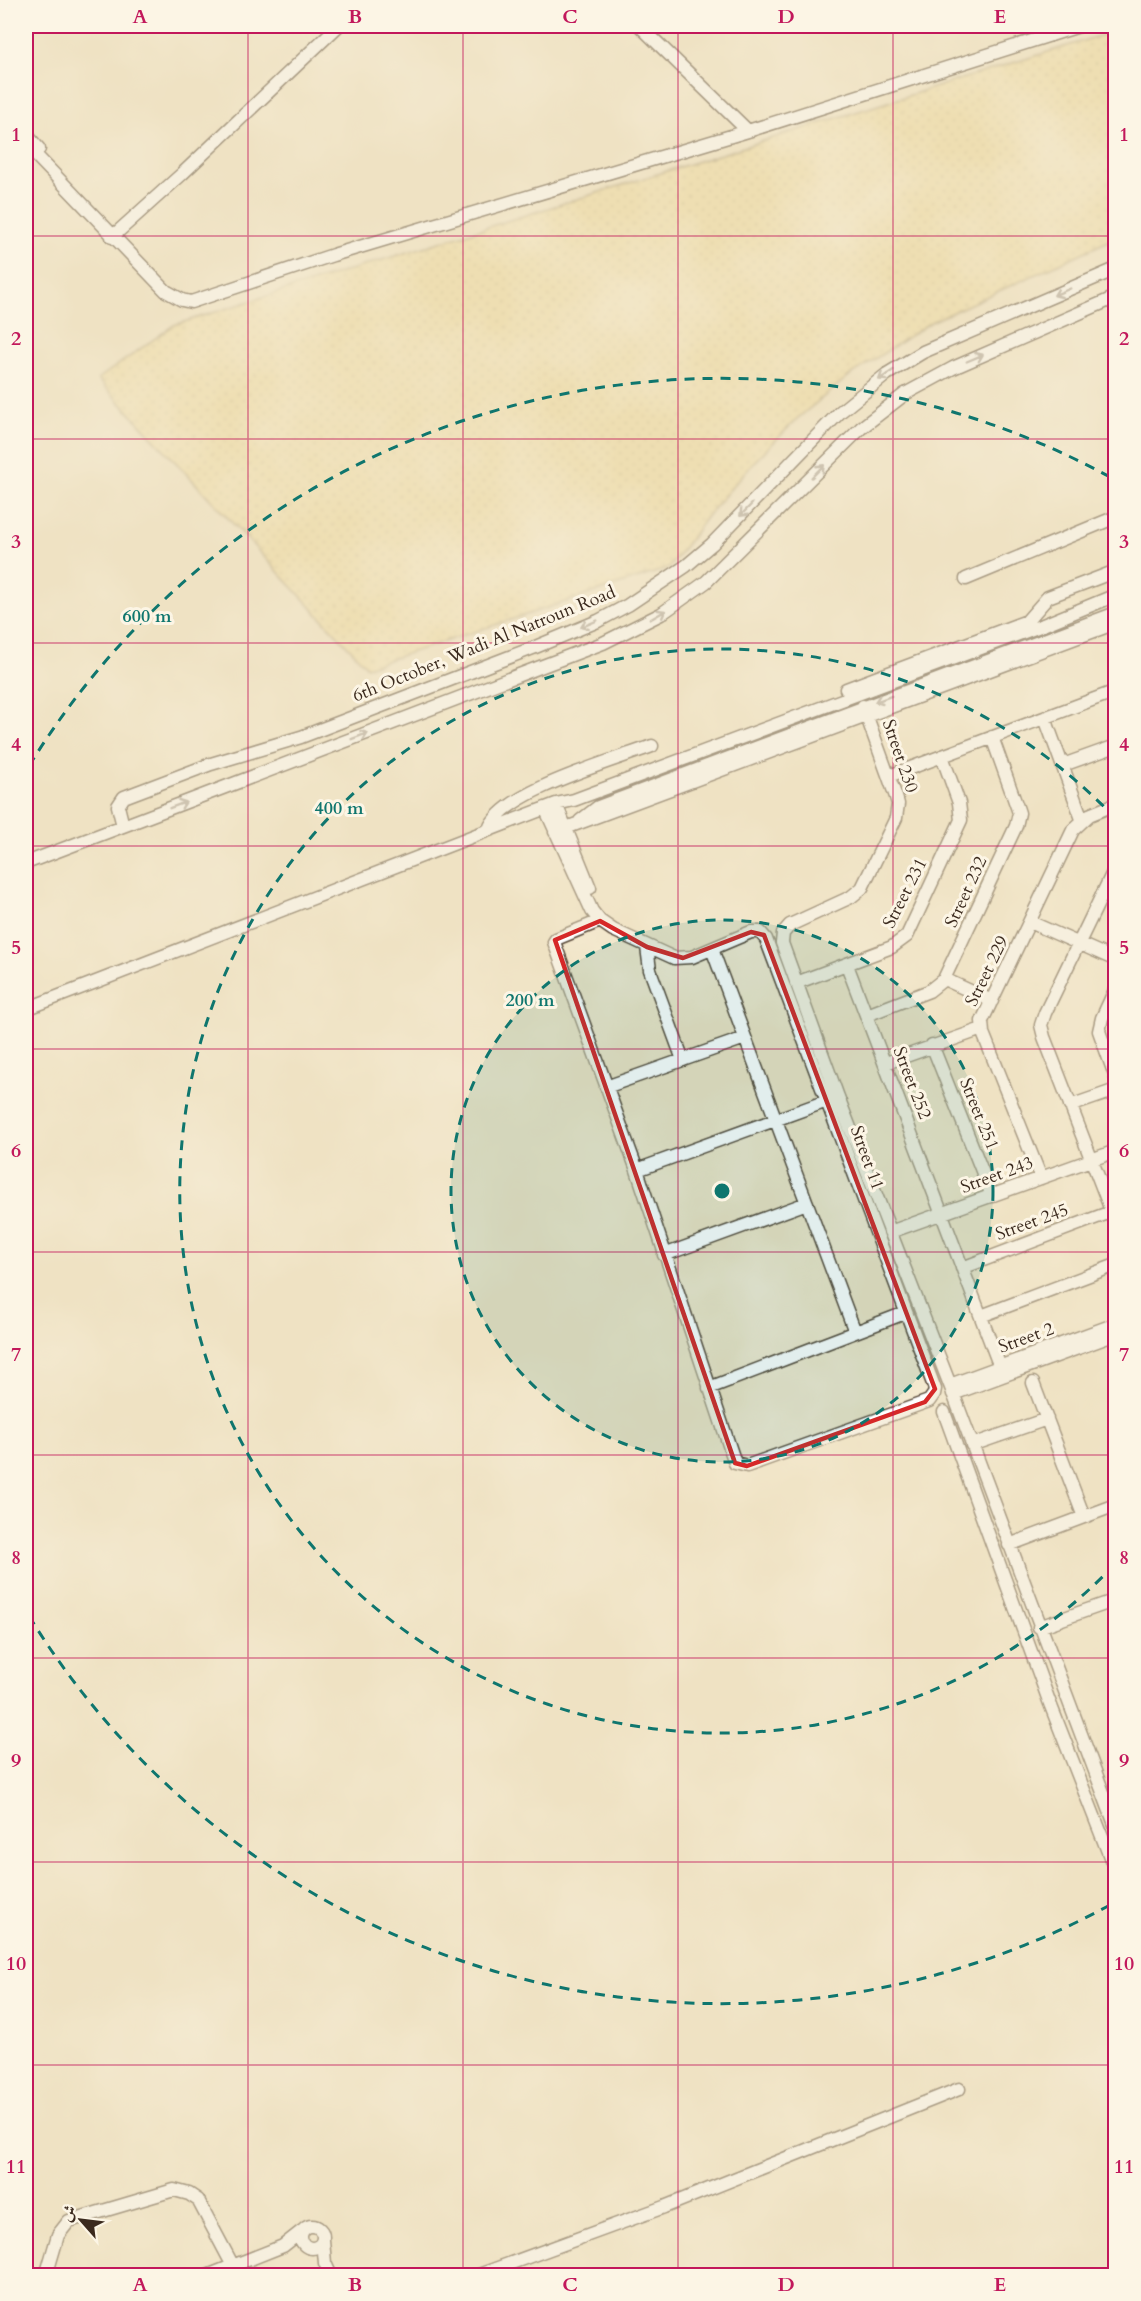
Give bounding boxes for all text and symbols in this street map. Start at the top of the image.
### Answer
text: A [132,3,148,30]
text: B [348,3,362,30]
text: C [562,3,578,30]
text: D [777,3,795,30]
text: E [994,3,1006,30]
text: 1 [11,121,21,148]
text: 1 [1119,121,1129,148]
one-way arrow [1053,287,1071,298]
text: 2 [11,325,21,352]
text: 2 [1119,325,1129,352]
one-way arrow [965,352,983,363]
one-way arrow [878,369,895,381]
one-way arrow [810,464,825,478]
one-way arrow [739,503,753,518]
text: 3 [11,528,21,555]
text: 3 [1119,528,1129,555]
street label: 6th October, Wadi Al Natroun Road [349,580,620,708]
text: 600 m [122,604,172,629]
one-way arrow [649,609,666,621]
one-way arrow [581,619,599,630]
one-way arrow [875,694,893,705]
street label: Street 230 [876,716,924,796]
one-way arrow [350,729,369,740]
text: 4 [11,731,21,758]
text: 4 [1119,731,1129,758]
text: 400 m [314,796,364,821]
one-way arrow [168,799,187,810]
street label: Street 232 [939,852,993,932]
street label: Street 231 [877,854,933,932]
street label: Street 229 [959,931,1015,1011]
text: 5 [11,934,21,961]
text: 5 [1119,934,1129,961]
text: 200 m [505,988,555,1013]
street label: Street 252 [887,1043,937,1123]
street label: Street 251 [953,1074,1005,1154]
street label: Street 11 [844,1122,890,1194]
text: 6 [11,1137,21,1164]
text: 6 [1119,1137,1129,1164]
street label: Street 243 [957,1150,1037,1200]
centre of rings [712,1181,732,1201]
street label: Street 245 [992,1197,1072,1247]
street label: Street 2 [995,1316,1057,1360]
text: 7 [11,1341,21,1368]
text: 7 [1119,1341,1129,1368]
text: 8 [11,1544,21,1571]
text: 8 [1119,1544,1129,1571]
text: 9 [11,1747,21,1774]
text: 9 [1119,1747,1129,1774]
text: 10 [6,1950,26,1977]
text: 10 [1114,1950,1134,1977]
text: 11 [6,2153,26,2180]
text: 11 [1114,2153,1134,2180]
north arrow [51,2190,111,2250]
text: ش [55,2201,82,2226]
text: A [132,2271,148,2298]
text: B [348,2271,362,2298]
text: C [562,2271,578,2298]
text: D [777,2271,795,2298]
text: E [994,2271,1006,2298]

